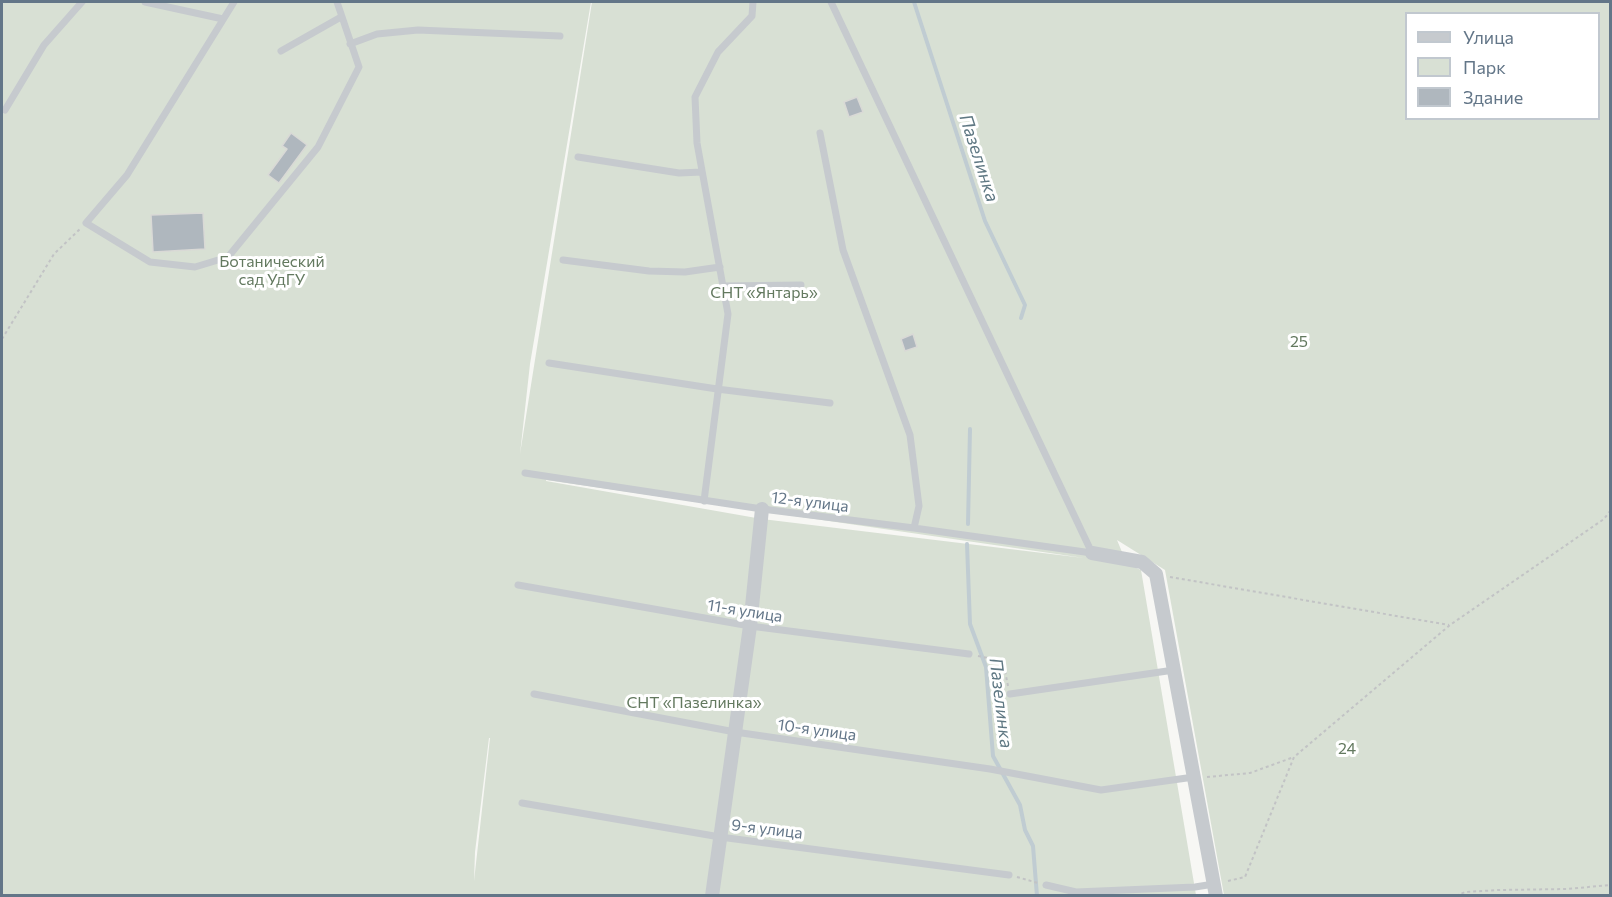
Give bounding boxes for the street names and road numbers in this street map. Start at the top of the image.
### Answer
street label: 12-я улица [770,488,850,516]
street label: 11-я улица [706,596,784,626]
street label: 10-я улица [776,715,858,745]
street label: 9-я улица [730,815,804,843]

